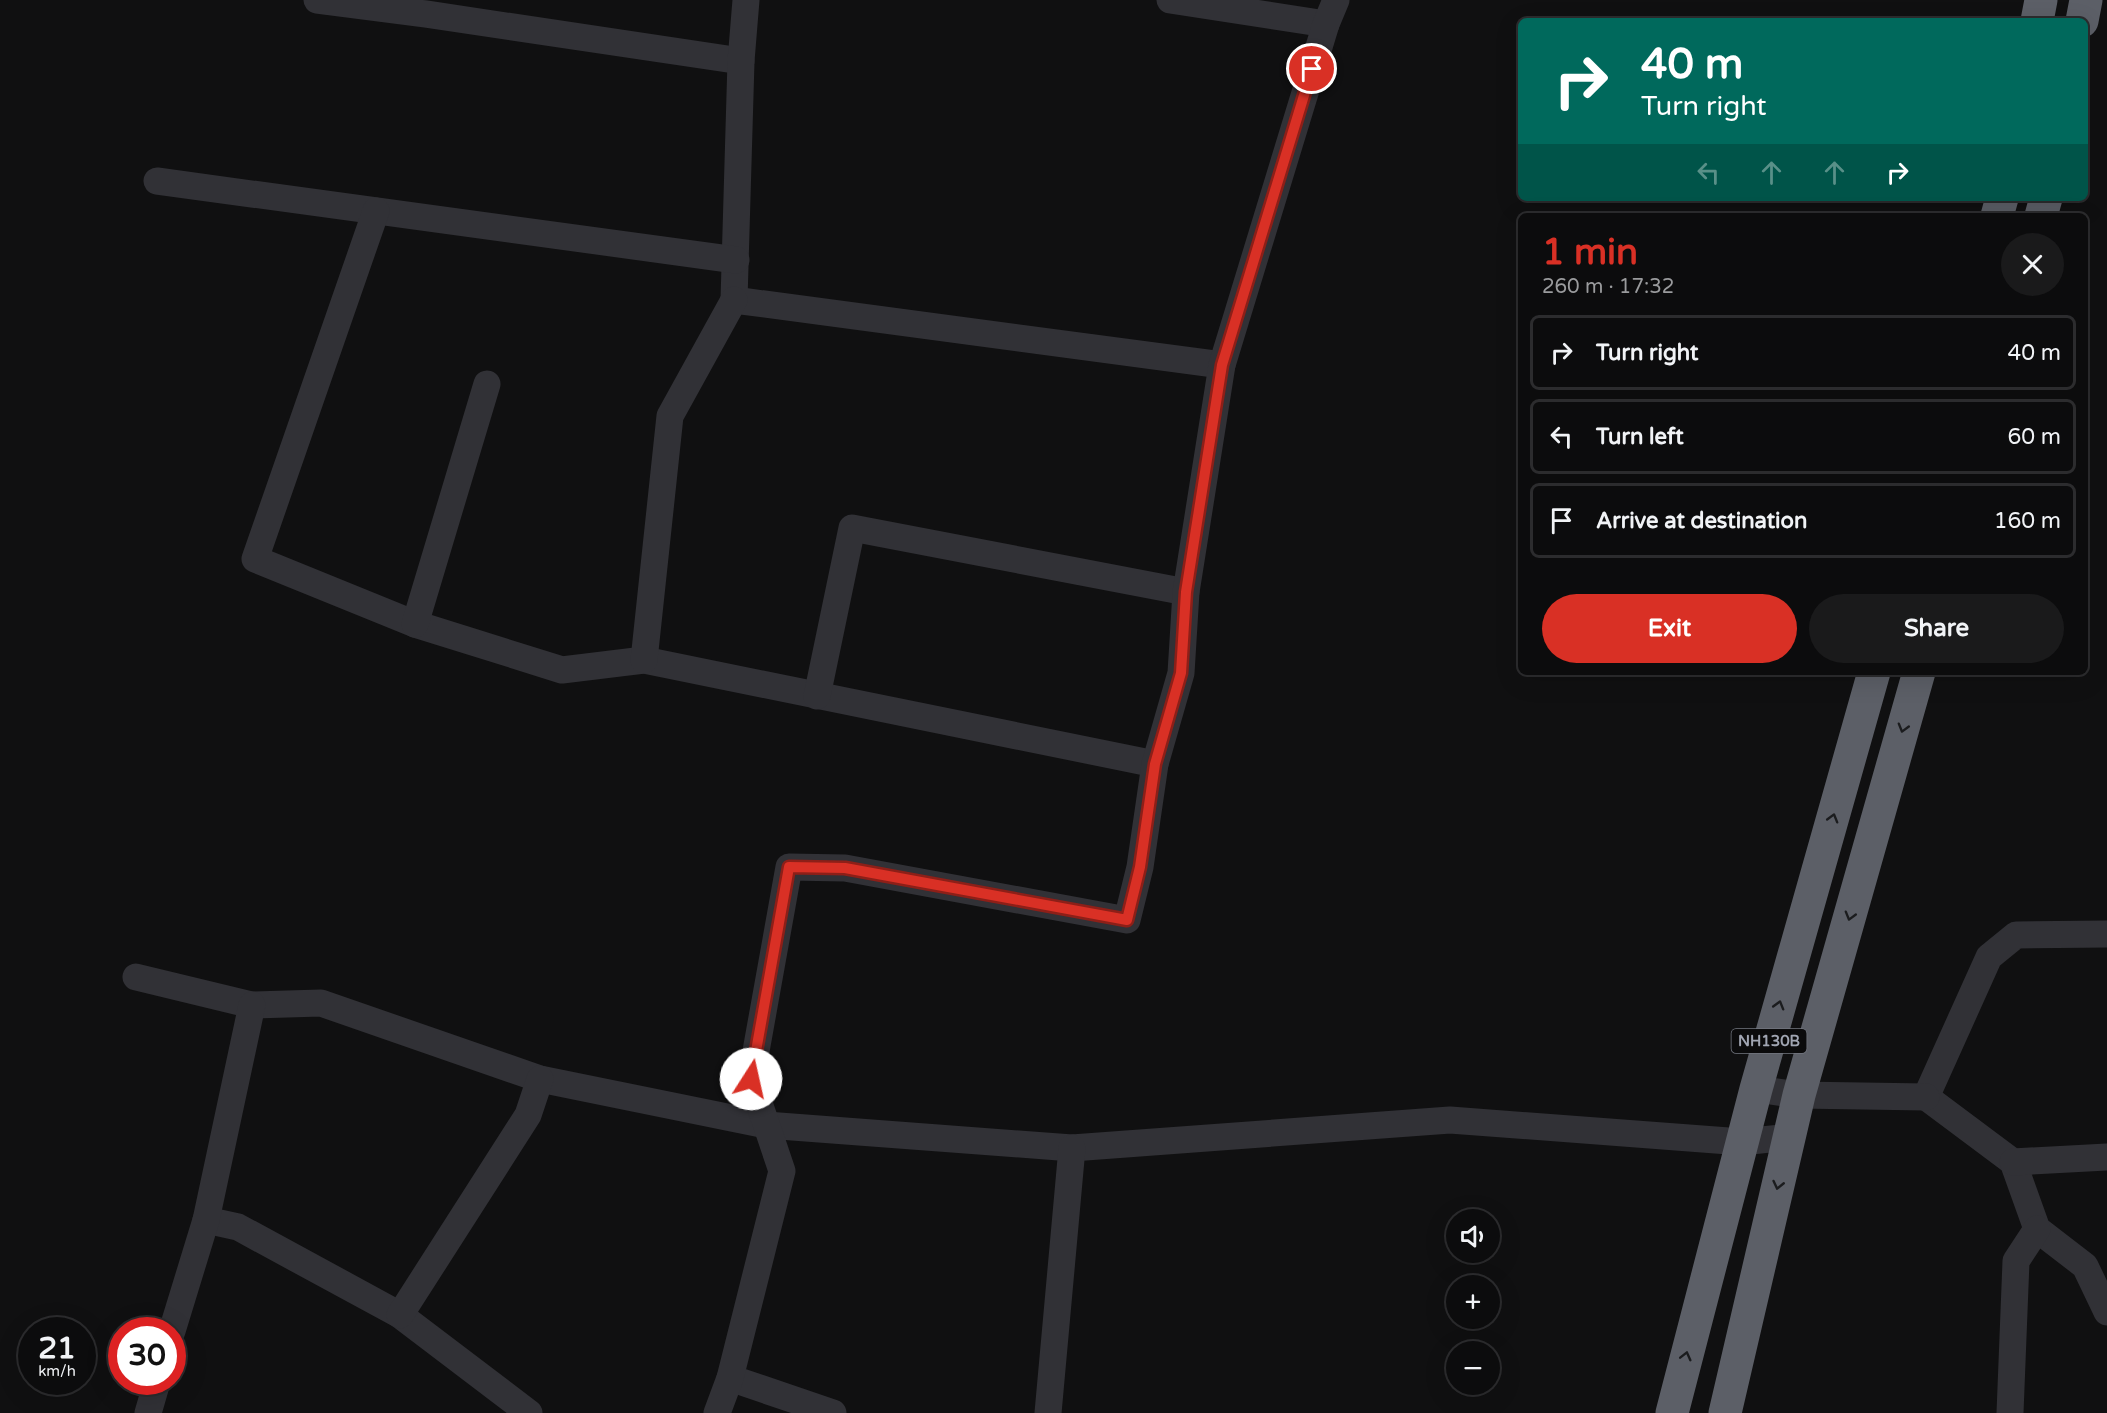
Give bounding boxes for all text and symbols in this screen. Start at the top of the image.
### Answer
text: 40 m [1641,39,1743,90]
icon: right [1542,42,1620,120]
pin [1286,43,1337,94]
icon: arrive [1295,52,1328,85]
text: Turn right [1641,90,1767,123]
icon: left [1692,156,1725,189]
icon: ahead [1755,156,1788,189]
icon: ahead [1818,156,1851,189]
icon: right [1881,156,1914,189]
text: 1 min [1542,231,1638,274]
button: close [2001,233,2064,296]
text: 260 m · 17:32 [1542,275,1674,299]
icon: right [1545,336,1578,369]
text: Turn right [1596,340,1698,366]
text: 40 m [2007,340,2061,366]
icon: left [1545,420,1578,453]
text: Turn left [1596,424,1684,450]
text: 60 m [2007,424,2061,450]
icon: arrive [1545,504,1578,537]
text: Arrive at destination [1596,508,1807,534]
text: 160 m [1994,508,2061,534]
button: Exit [1542,594,1797,663]
button: Share [1809,594,2064,663]
one-way arrow [1898,722,1910,733]
one-way arrow [1825,813,1838,823]
one-way arrow [1845,910,1857,921]
one-way arrow [1772,1001,1784,1011]
road number: NH130B [1732,1029,1806,1053]
position arrow [719,1047,783,1111]
one-way arrow [1772,1180,1785,1190]
map controls [1446,1209,1500,1395]
button: sound [1446,1209,1500,1263]
button: + [1446,1275,1500,1329]
speed limit sign: 30 [108,1317,186,1395]
text: 21 [38,1330,76,1367]
button: − [1446,1341,1500,1395]
one-way arrow [1679,1352,1692,1362]
text: km/h [38,1362,76,1380]

